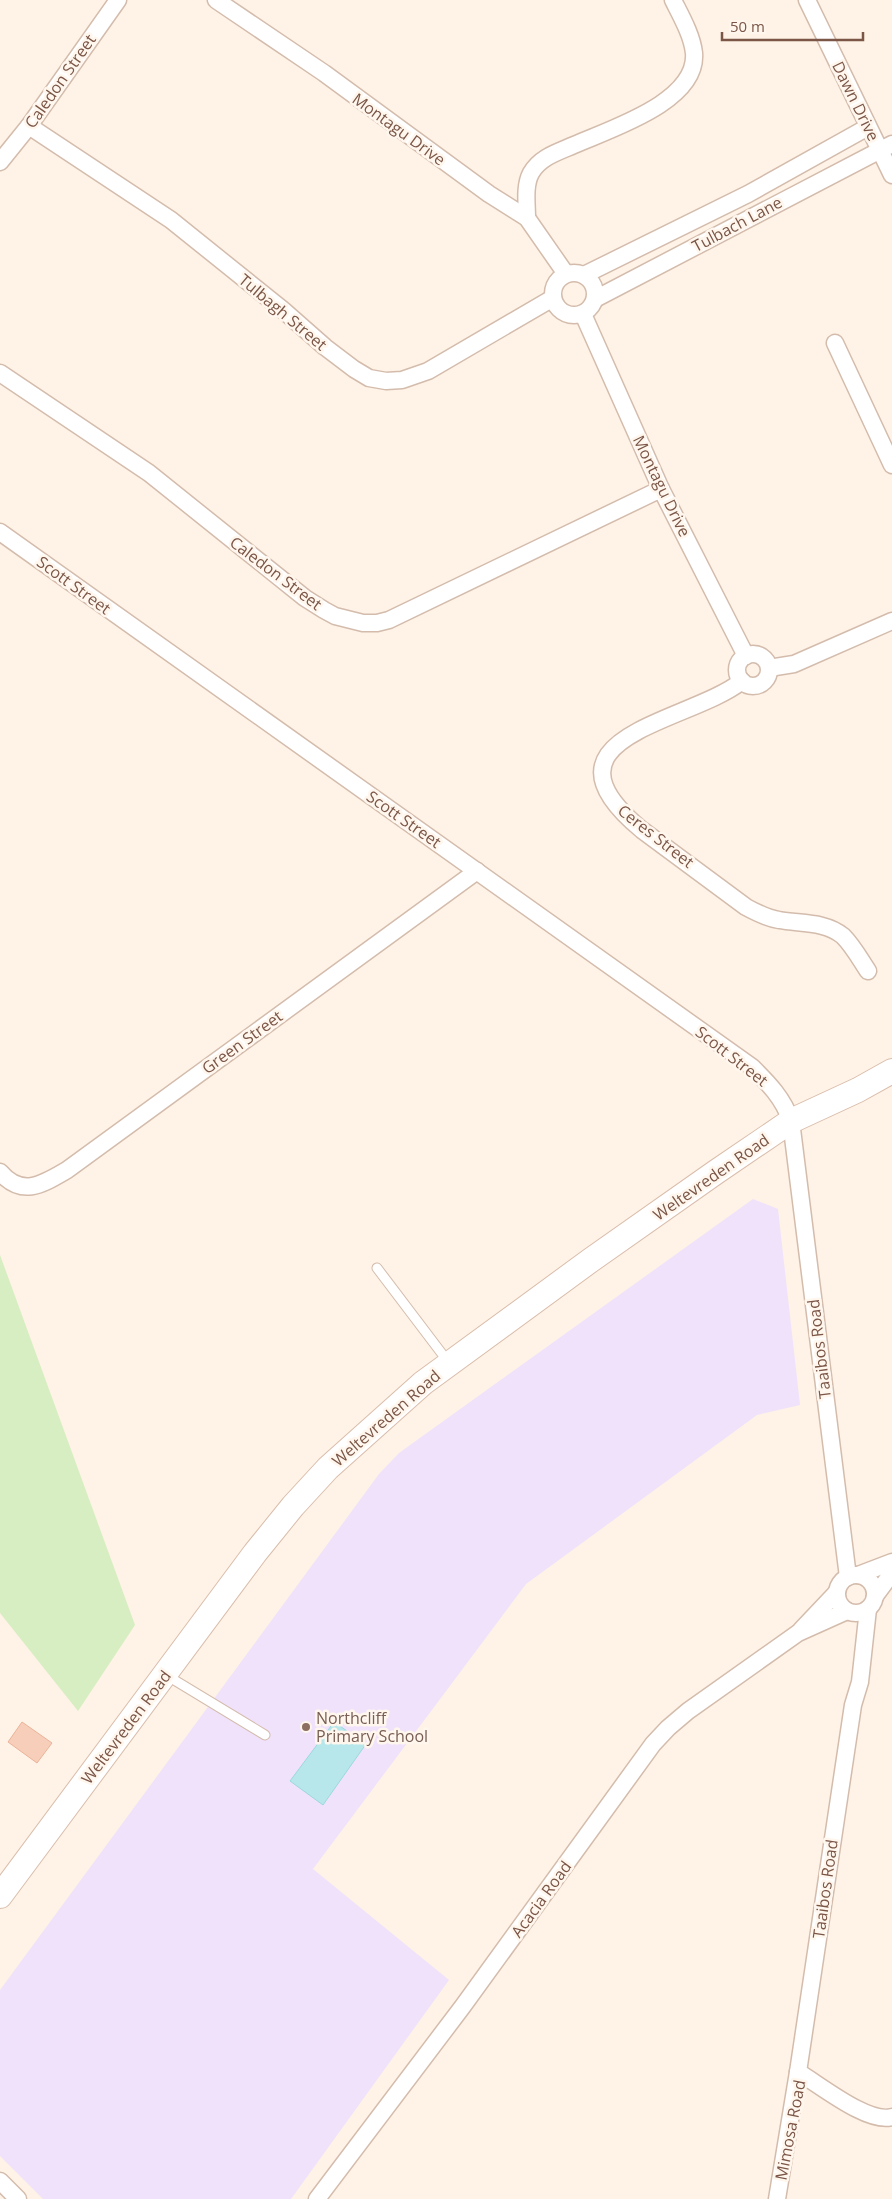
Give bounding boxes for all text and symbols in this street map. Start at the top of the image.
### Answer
scale bar [722,10,863,42]
text: 50 m [730,16,765,36]
street label: Caledon Street [19,29,101,132]
street label: Dawn Drive [827,58,885,144]
street label: Montagu Drive [348,88,450,170]
street label: Tulbach Lane [688,191,786,257]
street label: Tulbagh Street [234,269,332,356]
street label: Montagu Drive [628,432,696,540]
street label: Caledon Street [225,531,327,615]
street label: Scott Street [33,551,116,619]
street label: Scott Street [362,785,446,853]
street label: Ceres Street [613,799,699,873]
street label: Green Street [197,1005,287,1079]
street label: Scott Street [691,1021,773,1091]
street label: Weltevreden Road [649,1129,773,1225]
street label: Taaibos Road [802,1298,836,1400]
street label: Weltevreden Road [327,1365,445,1471]
street label: Weltevreden Road [76,1666,176,1788]
place label: Northcliff Primary School [316,1707,428,1747]
marker: Northcliff Primary School [300,1721,312,1733]
street label: Taaibos Road [807,1838,843,1940]
street label: Acacia Road [506,1856,576,1942]
street label: Mimosa Road [769,2078,811,2182]

